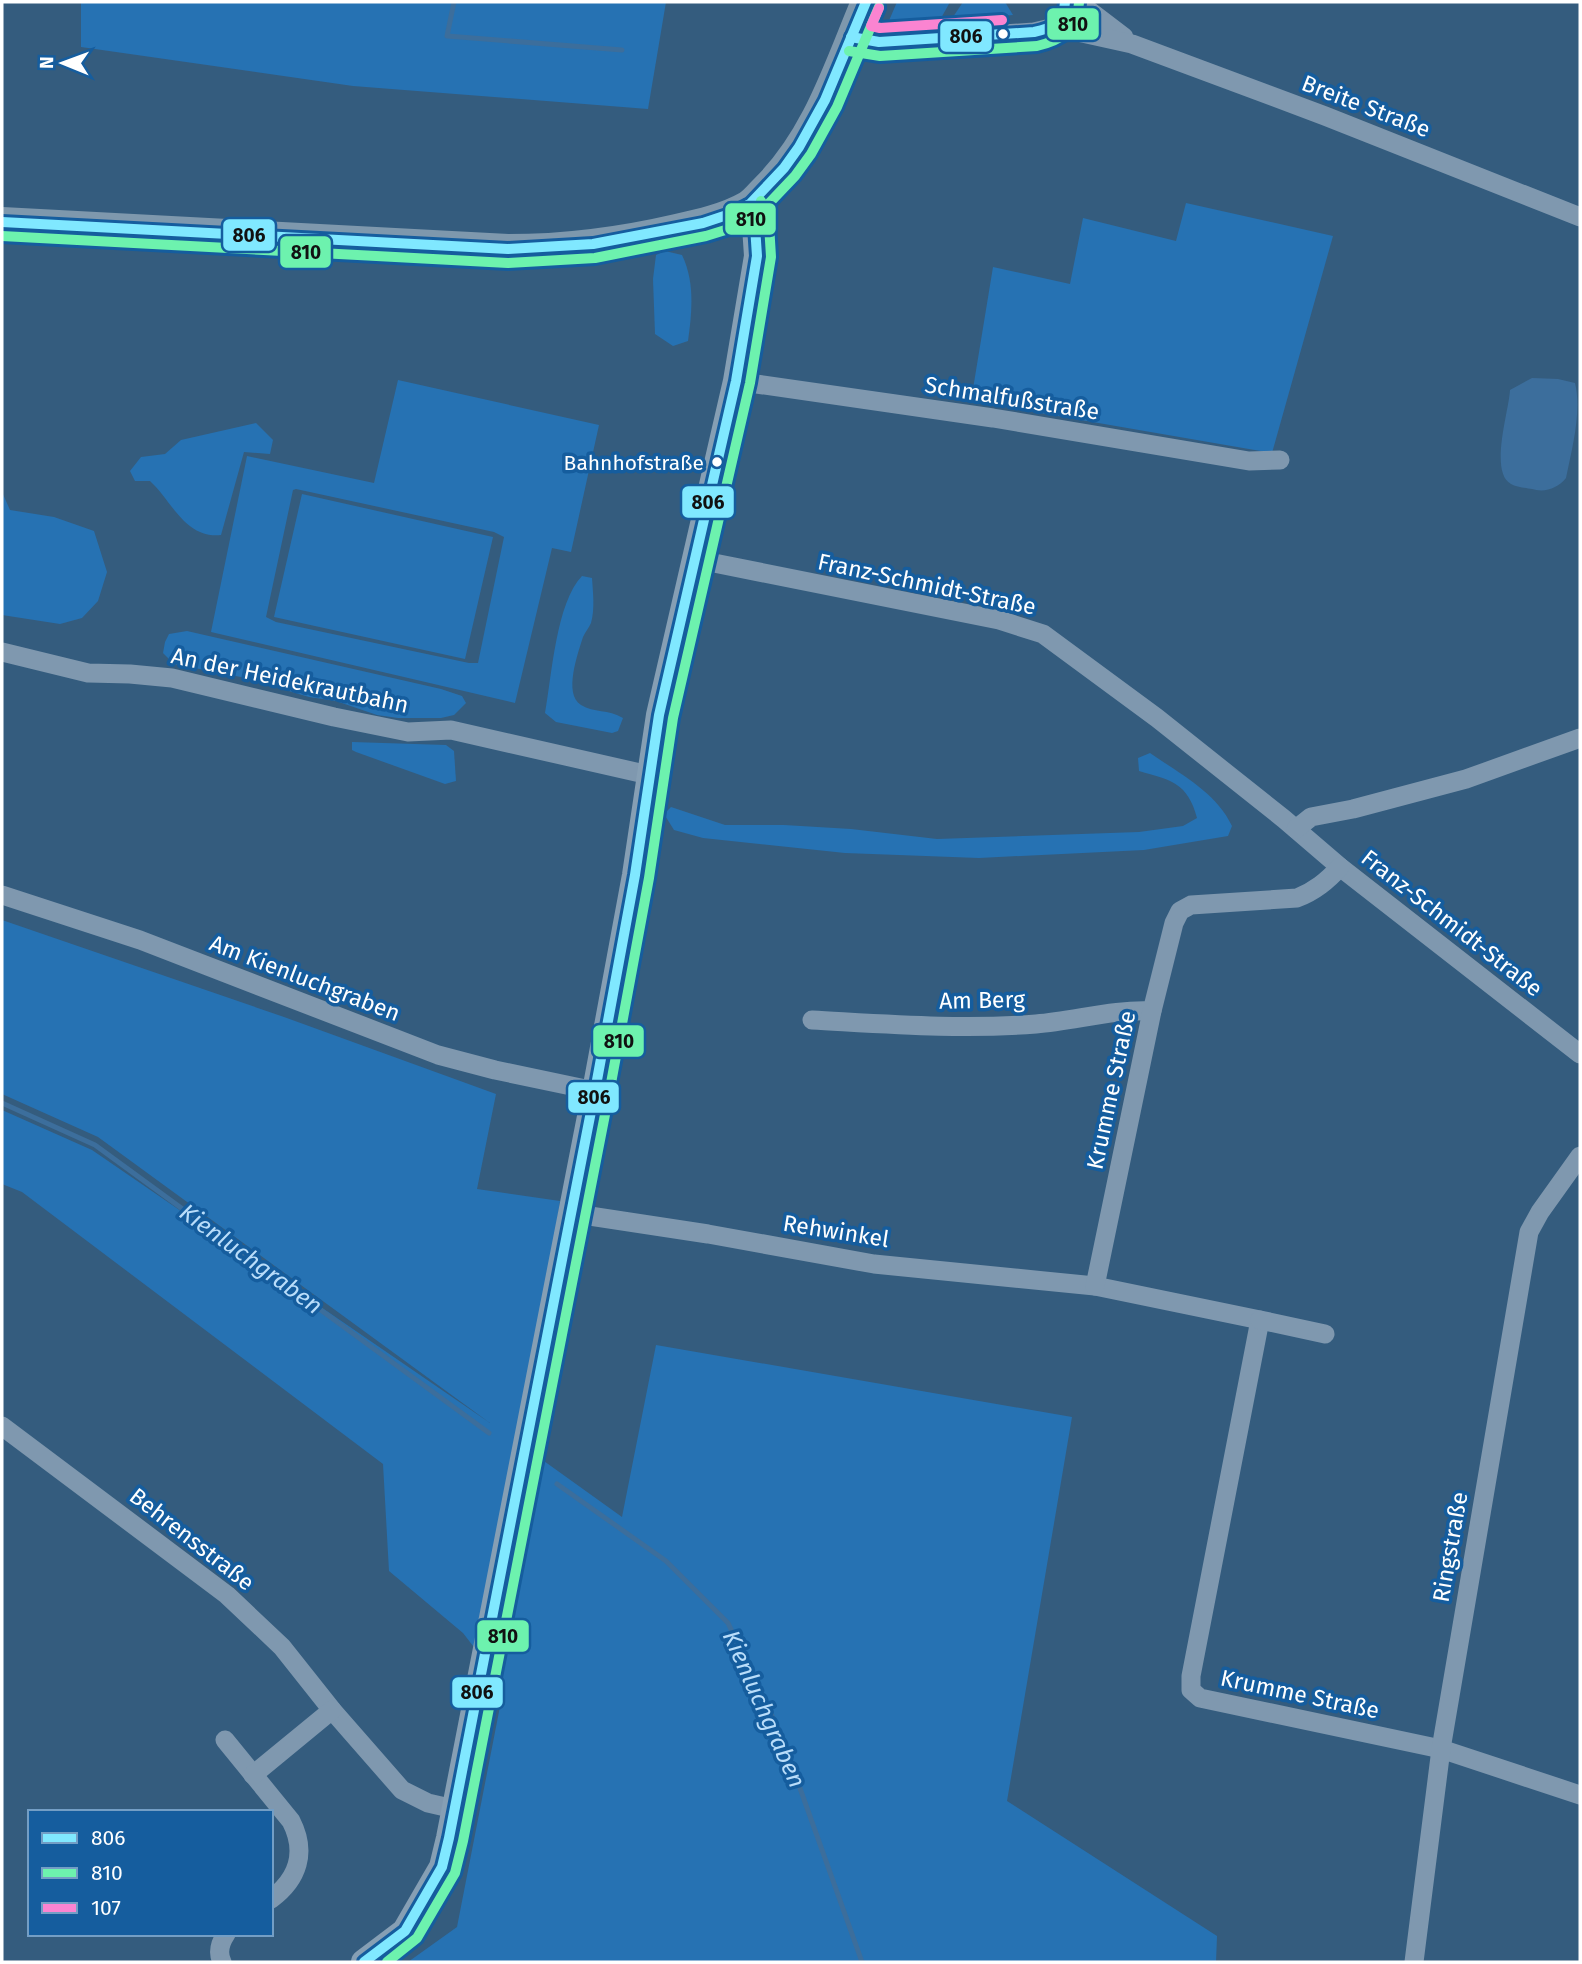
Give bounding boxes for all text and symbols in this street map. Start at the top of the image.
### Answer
line badge: 810 [1046,7,1100,41]
text: 810 [1058,13,1088,36]
line badge: 806 [939,20,993,53]
text: 806 [950,25,983,48]
unlabelled marker [996,27,1010,41]
north arrow [28,28,98,98]
text: N [35,56,58,69]
street label: Breite Straße [1298,69,1434,143]
line badge: 810 [724,202,777,236]
text: 810 [736,208,766,231]
line badge: 806 [222,218,276,252]
text: 806 [233,224,266,247]
line badge: 810 [279,235,332,269]
text: 810 [291,241,321,264]
street label: Schmalfußstraße [923,370,1101,426]
place label: Bahnhofstraße [564,450,704,476]
marker: Bahnhofstraße [710,455,724,469]
line badge: 806 [681,485,735,519]
text: 806 [692,491,725,514]
street label: Franz-Schmidt-Straße [815,547,1039,621]
street label: An der Heidekrautbahn [169,641,411,719]
street label: Franz-Schmidt-Straße [1356,843,1548,1003]
street label: Am Kienluchgraben [206,929,404,1027]
street label: Am Berg [939,985,1025,1015]
street label: Krumme Straße [1081,1008,1141,1172]
line badge: 810 [592,1024,645,1058]
text: 810 [604,1030,634,1053]
line badge: 806 [567,1081,620,1114]
text: 806 [578,1086,611,1109]
water label: Kienluchgraben [174,1198,328,1320]
street label: Rehwinkel [781,1209,891,1253]
street label: Behrensstraße [124,1482,260,1596]
street label: Ringstraße [1427,1490,1473,1604]
line badge: 810 [476,1619,530,1653]
text: 810 [488,1625,518,1648]
water label: Kienluchgraben [717,1626,811,1792]
street label: Krumme Straße [1218,1664,1382,1724]
line badge: 806 [451,1676,504,1709]
text: 806 [461,1681,494,1704]
legend [28,1810,273,1936]
text: 806 [91,1825,125,1851]
text: 810 [91,1860,123,1886]
text: 107 [91,1895,121,1921]

